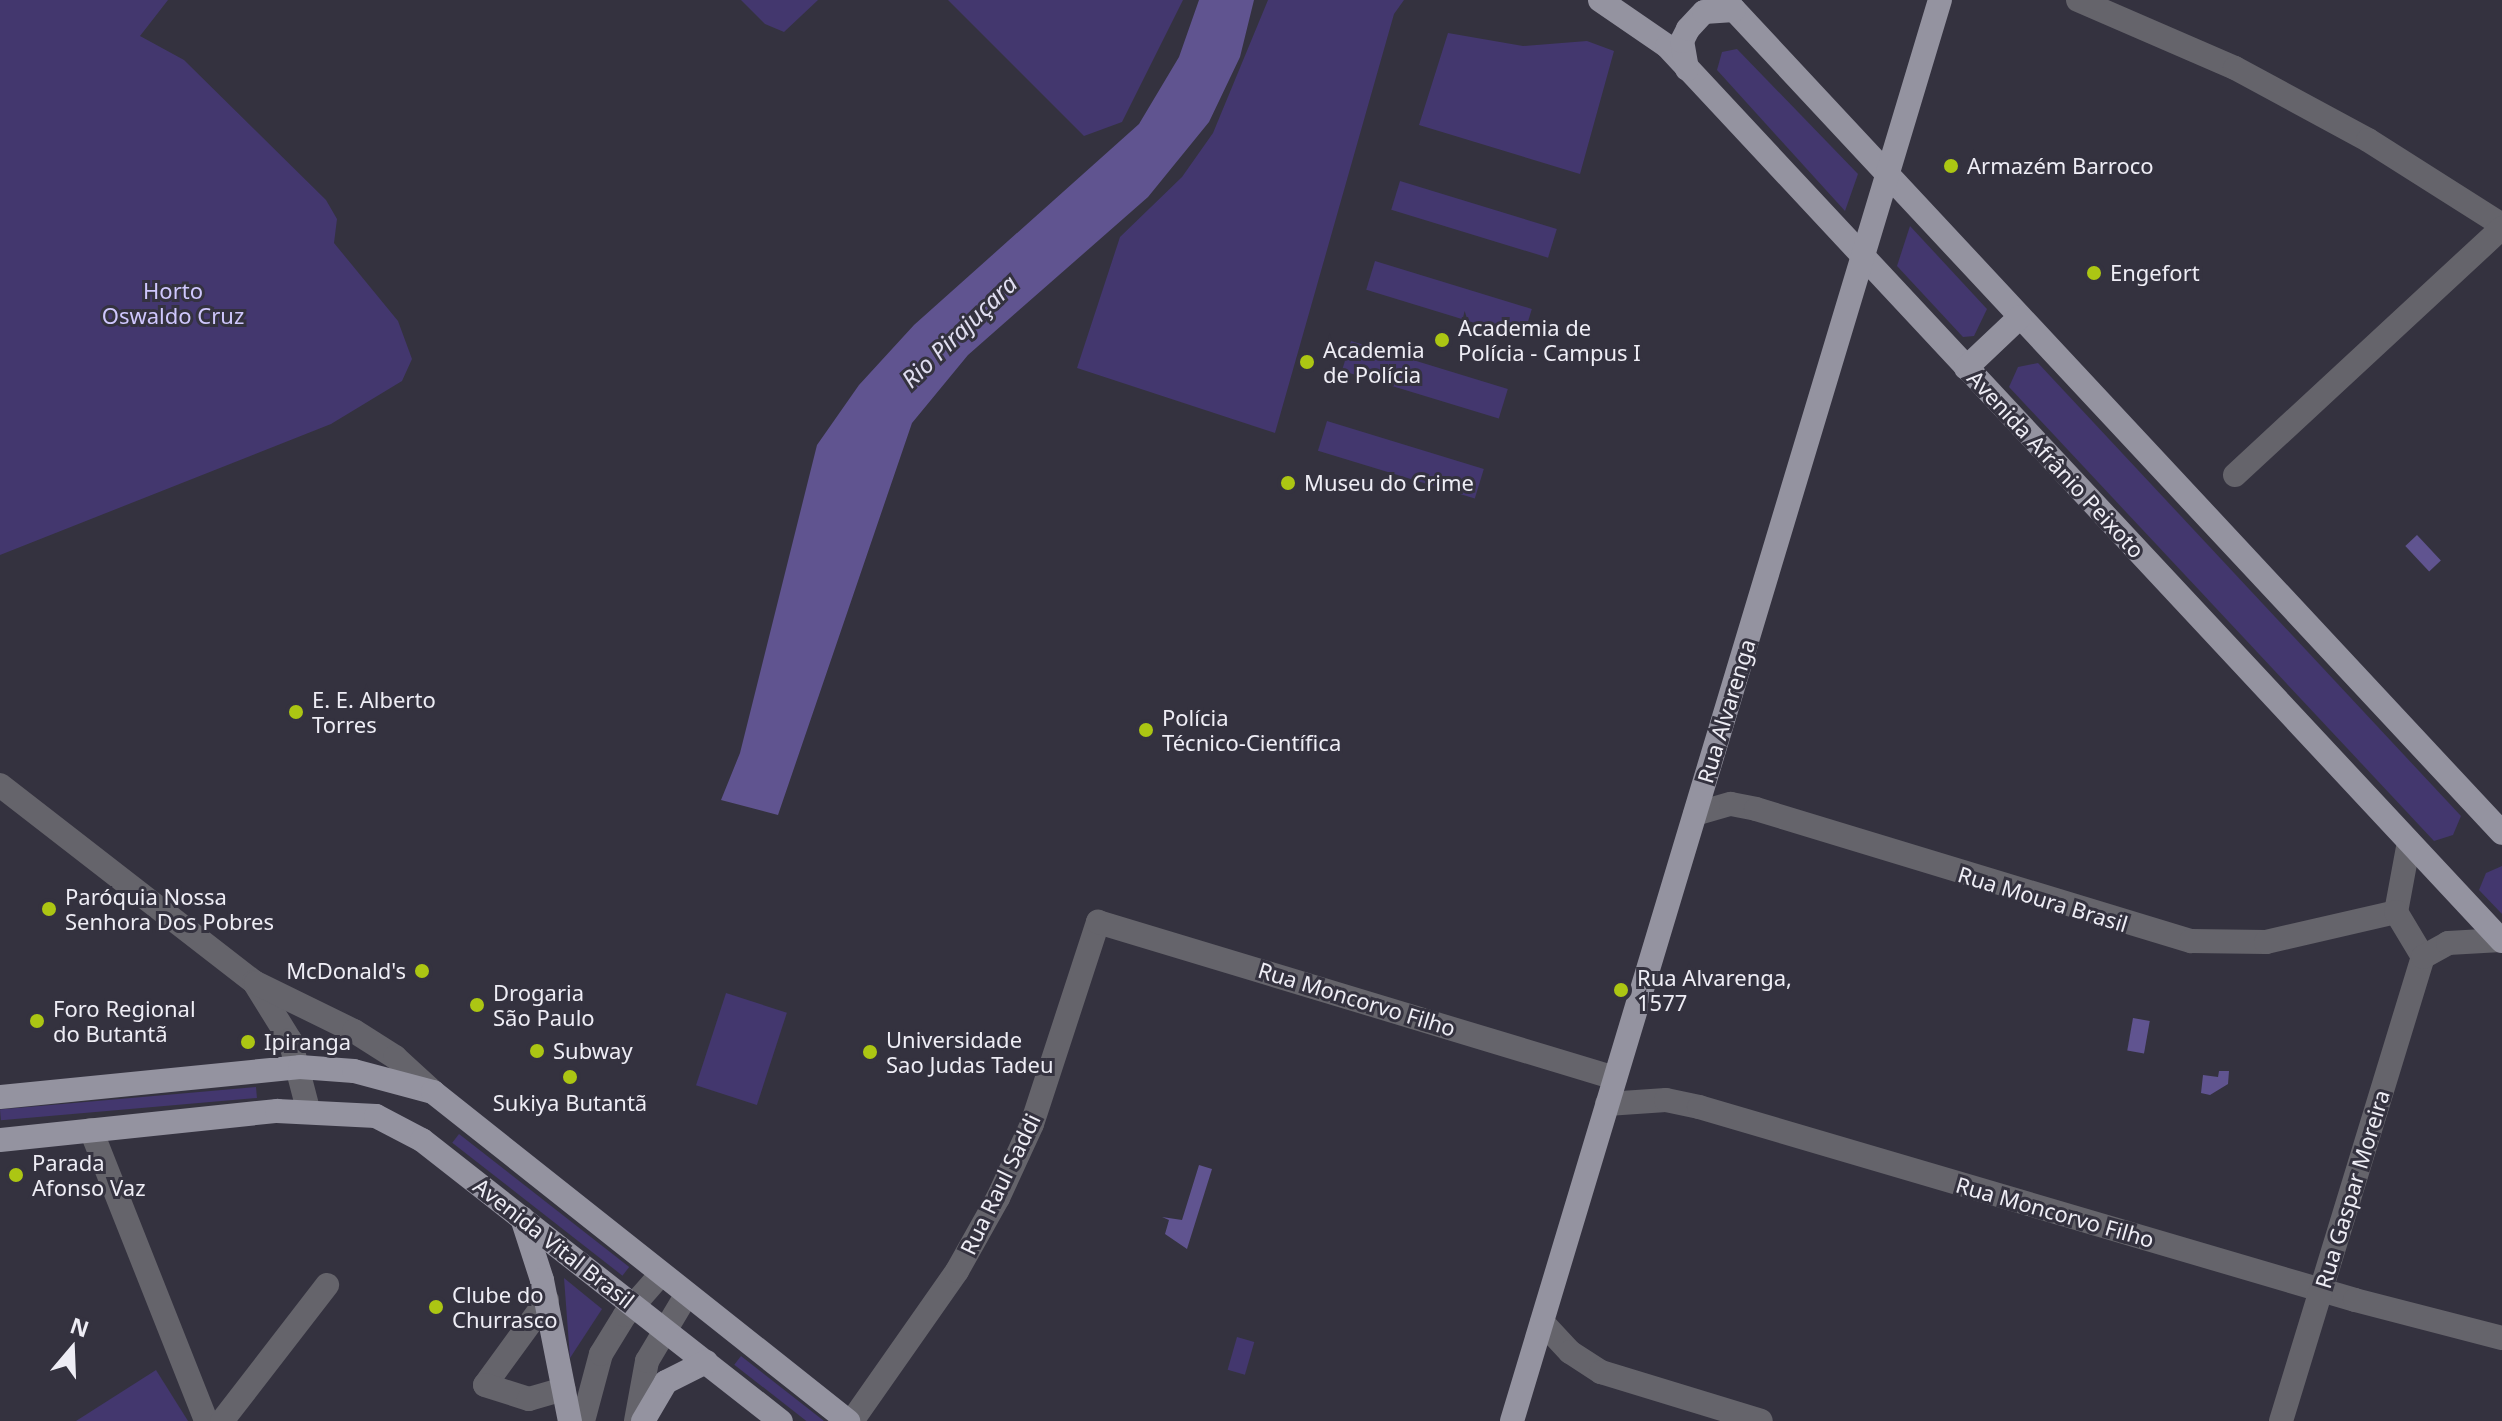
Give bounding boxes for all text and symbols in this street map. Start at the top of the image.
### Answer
place label: Armazém Barroco [1967,153,2154,179]
marker: Armazém Barroco [1942,157,1960,175]
place label: Engefort [2110,260,2200,286]
marker: Engefort [2085,264,2103,282]
water label: Rio Pirajuçara [895,269,1023,393]
park label: Horto Oswaldo Cruz [102,277,244,328]
place label: Academia de Polícia - Campus I [1458,314,1641,366]
marker: Academia de Polícia - Campus I [1433,331,1451,349]
place label: Academia de Polícia [1323,336,1424,388]
marker: Academia de Polícia [1298,353,1316,371]
street label: Avenida Afrânio Peixoto [1962,365,2150,563]
place label: Museu do Crime [1304,470,1474,496]
marker: Museu do Crime [1279,474,1297,492]
street label: Rua Alvarenga [1692,636,1760,786]
place label: E. E. Alberto Torres [312,686,436,738]
marker: E. E. Alberto Torres [287,703,305,721]
place label: Polícia Técnico-Científica [1162,704,1341,756]
marker: Polícia Técnico-Científica [1137,721,1155,739]
street label: Rua Moura Brasil [1955,861,2131,937]
place label: Paróquia Nossa Senhora Dos Pobres [65,883,274,934]
marker: Paróquia Nossa Senhora Dos Pobres [40,900,58,918]
street label: Rua Moncorvo Filho [1255,956,1459,1042]
place label: McDonald's [286,958,406,984]
marker: McDonald's [413,962,431,980]
place label: Rua Alvarenga, 1577 [1637,964,1792,1016]
place label: Drogaria São Paulo [493,979,595,1030]
marker: Rua Alvarenga, 1577 [1612,981,1630,999]
place label: Foro Regional do Butantã [53,995,196,1046]
marker: Drogaria São Paulo [468,996,486,1014]
marker: Foro Regional do Butantã [28,1012,46,1030]
place label: Universidade Sao Judas Tadeu [886,1026,1054,1078]
place label: Ipiranga [264,1029,351,1055]
marker: Ipiranga [239,1033,257,1051]
place label: Subway [553,1038,633,1064]
marker: Subway [528,1042,546,1060]
marker: Universidade Sao Judas Tadeu [861,1043,879,1061]
marker: Sukiya Butantã [561,1068,579,1086]
street label: Rua Gaspar Moreira [2309,1087,2395,1291]
place label: Sukiya Butantã [493,1090,647,1116]
street label: Rua Raul Saddi [954,1109,1046,1259]
place label: Parada Afonso Vaz [32,1149,146,1200]
marker: Parada Afonso Vaz [7,1166,25,1184]
street label: Rua Moncorvo Filho [1953,1171,2157,1253]
street label: Avenida Vital Brasil [469,1172,639,1314]
place label: Clube do Churrasco [452,1281,558,1332]
marker: Clube do Churrasco [427,1298,445,1316]
north arrow [32,1309,112,1389]
text: N [66,1309,93,1343]

